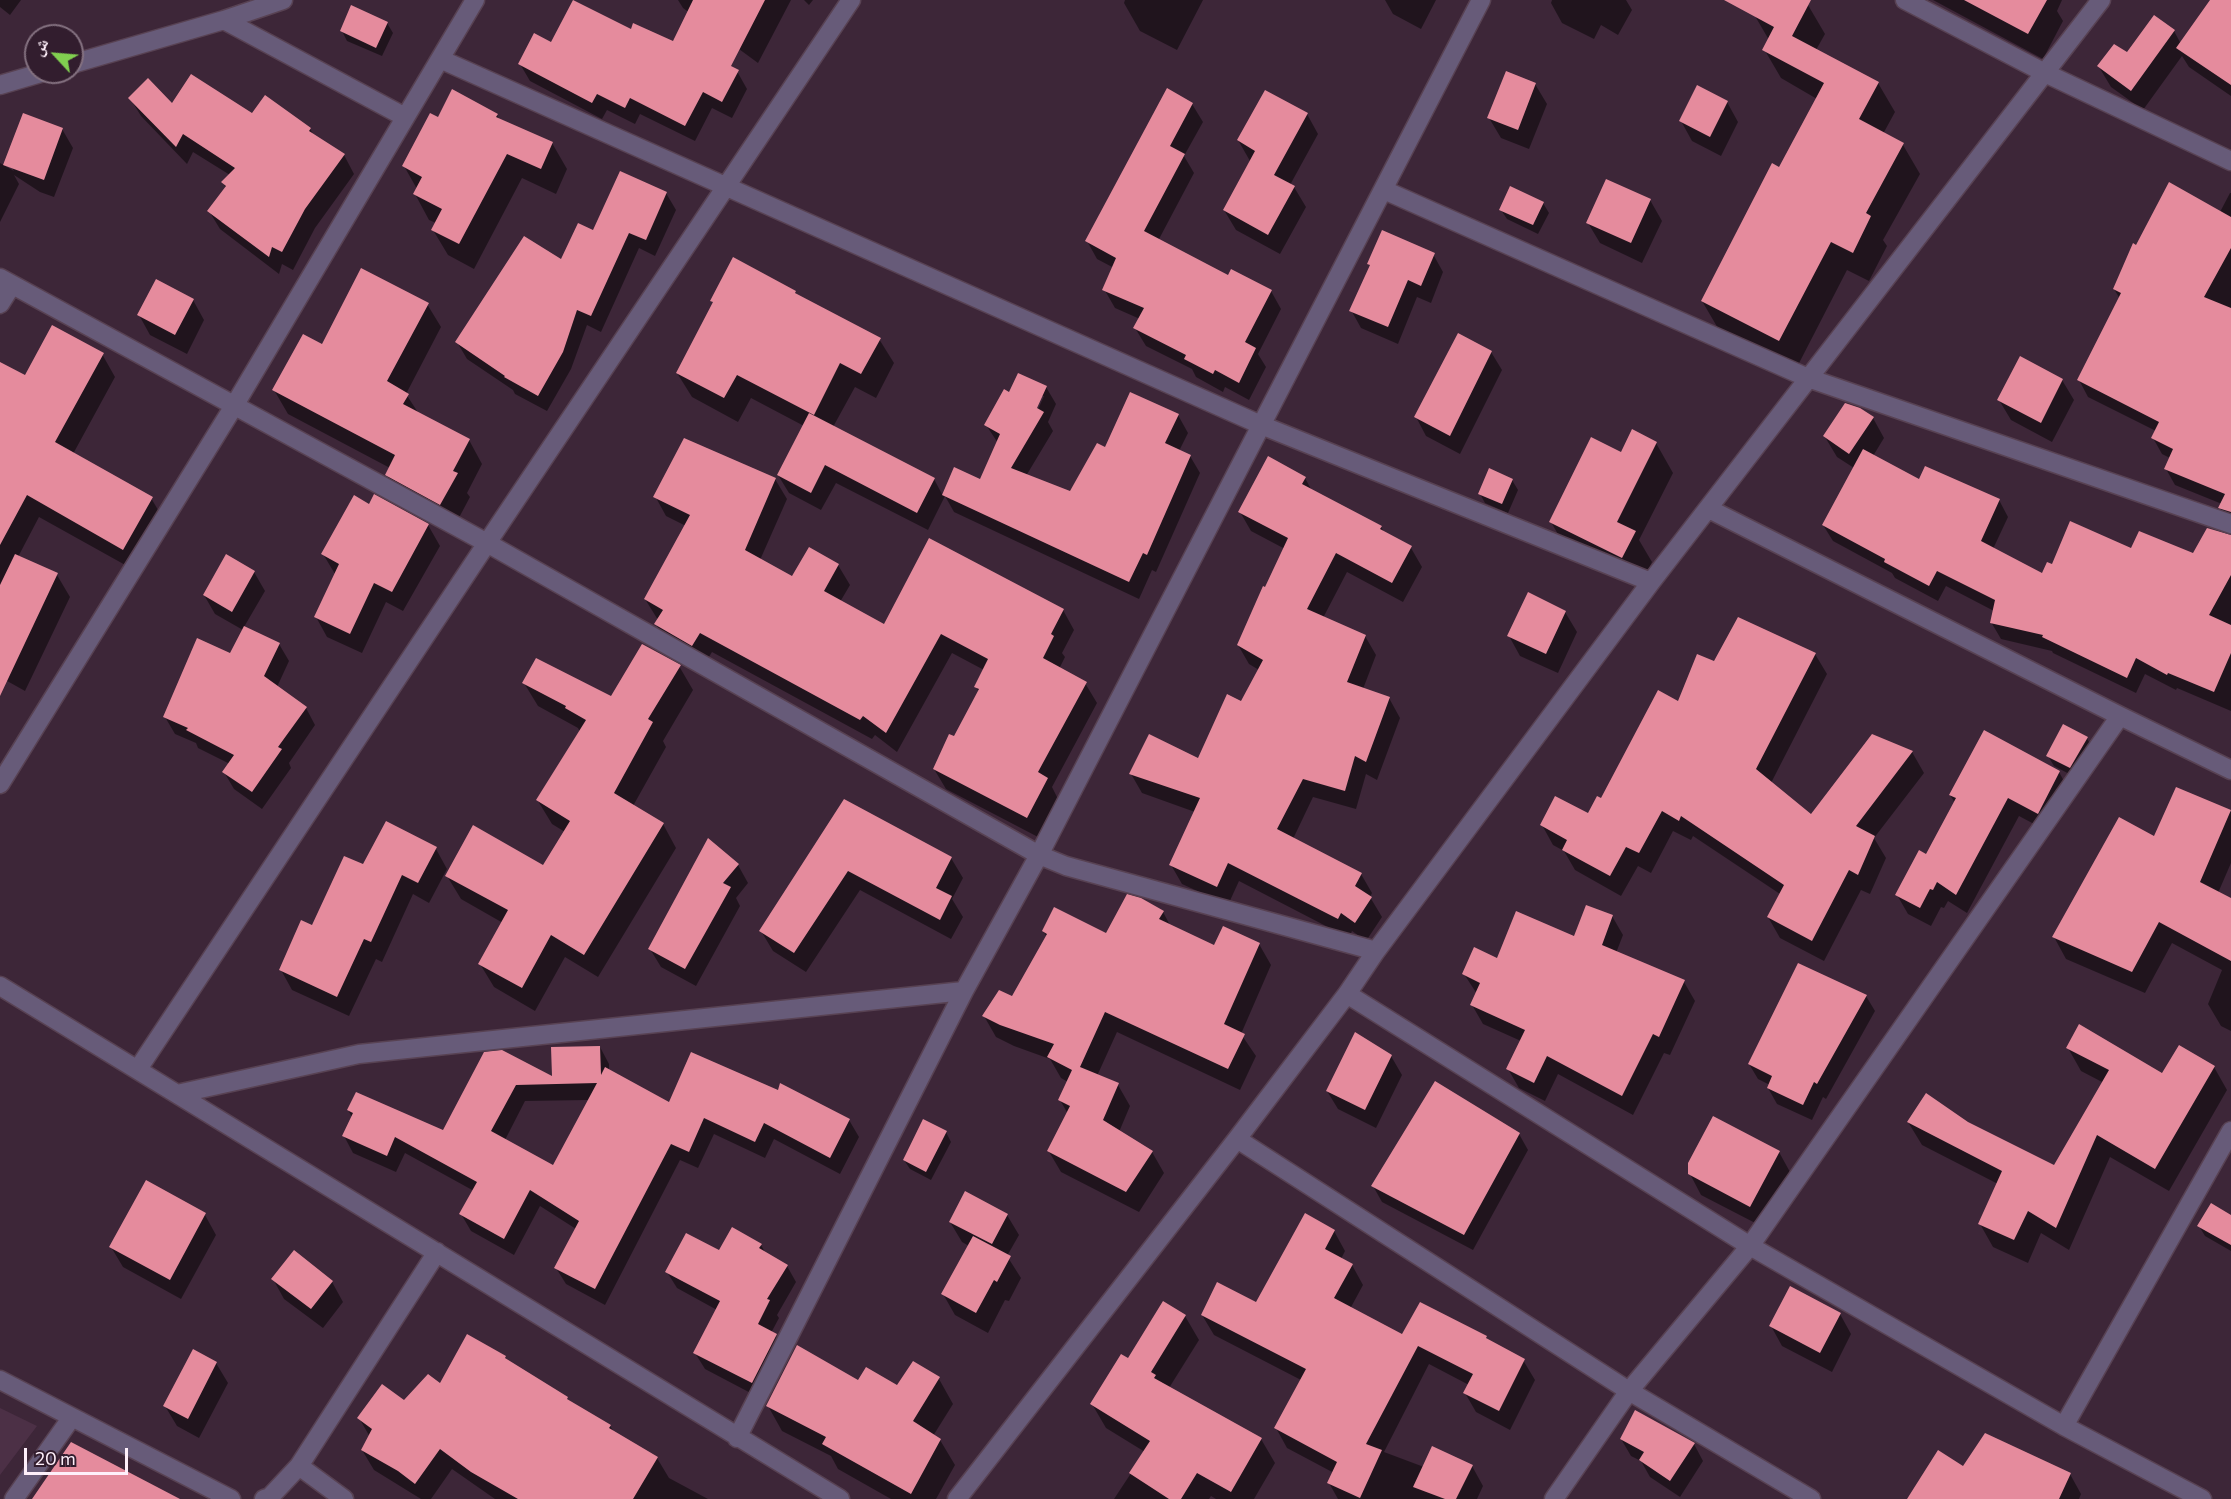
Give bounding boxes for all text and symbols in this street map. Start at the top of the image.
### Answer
north arrow [24,24,84,84]
text: ش [27,35,51,59]
scale bar [27,1436,130,1474]
text: 20 m [35,1447,76,1469]

